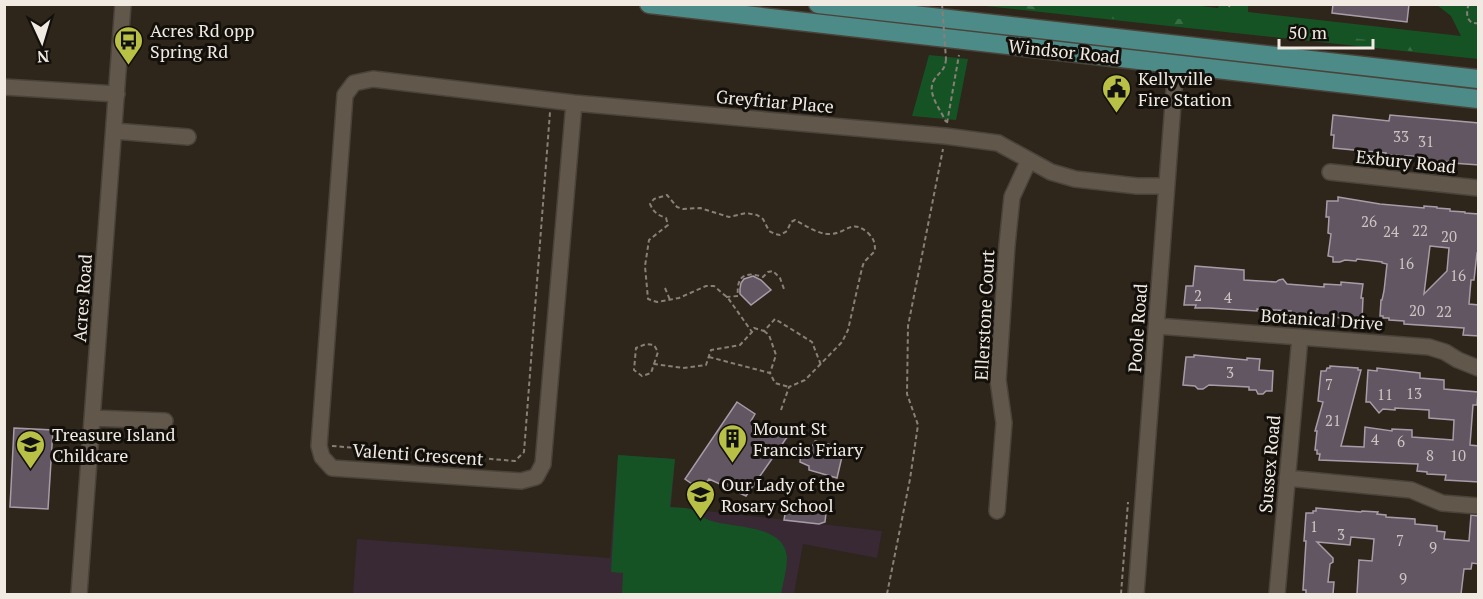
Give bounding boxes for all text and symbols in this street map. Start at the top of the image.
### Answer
north arrow [12,12,72,72]
scale bar [1279,12,1374,50]
place label: Acres Rd opp Spring Rd [150,18,254,63]
text: 50 m [1288,20,1328,44]
bus stop icon: Acres Rd opp Spring Rd [113,24,145,66]
street label: Windsor Road [1007,33,1121,69]
text: N [36,46,50,68]
place label: Kellyville Fire Station [1138,66,1232,111]
public building icon: Kellyville Fire Station [1101,72,1133,114]
street label: Greyfriar Place [715,84,835,118]
house number: 33 [1393,126,1409,146]
house number: 31 [1418,131,1434,151]
street label: Exbury Road [1355,144,1457,178]
house number: 26 [1361,211,1377,231]
house number: 22 [1412,220,1428,240]
house number: 24 [1383,221,1399,241]
house number: 20 [1441,226,1457,246]
street label: Ellerstone Court [969,249,999,381]
street label: Acres Road [67,253,97,343]
house number: 16 [1398,253,1414,273]
house number: 16 [1450,265,1466,285]
street label: Poole Road [1122,283,1152,373]
house number: 2 [1194,285,1202,305]
house number: 4 [1224,287,1232,307]
house number: 20 [1409,300,1425,320]
house number: 22 [1436,301,1452,321]
street label: Botanical Drive [1260,303,1384,335]
house number: 3 [1226,362,1234,382]
house number: 7 [1325,374,1333,394]
house number: 13 [1406,383,1422,403]
house number: 11 [1377,384,1393,404]
house number: 21 [1325,410,1341,430]
street label: Sussex Road [1253,414,1285,514]
place label: Mount St Francis Friary [753,416,864,461]
place label: Treasure Island Childcare [52,422,175,467]
building icon: Mount St Francis Friary [716,422,748,464]
school or university icon: Treasure Island Childcare [15,428,47,470]
house number: 4 [1371,429,1379,449]
house number: 6 [1397,431,1405,451]
street label: Valenti Crescent [352,437,485,471]
house number: 8 [1426,445,1434,465]
house number: 10 [1450,445,1466,465]
place label: Our Lady of the Rosary School [721,472,845,517]
school or university icon: Our Lady of the Rosary School [684,478,716,520]
house number: 1 [1310,516,1318,536]
house number: 3 [1337,524,1345,544]
house number: 7 [1396,530,1404,550]
house number: 9 [1429,537,1437,557]
house number: 9 [1399,568,1407,588]

